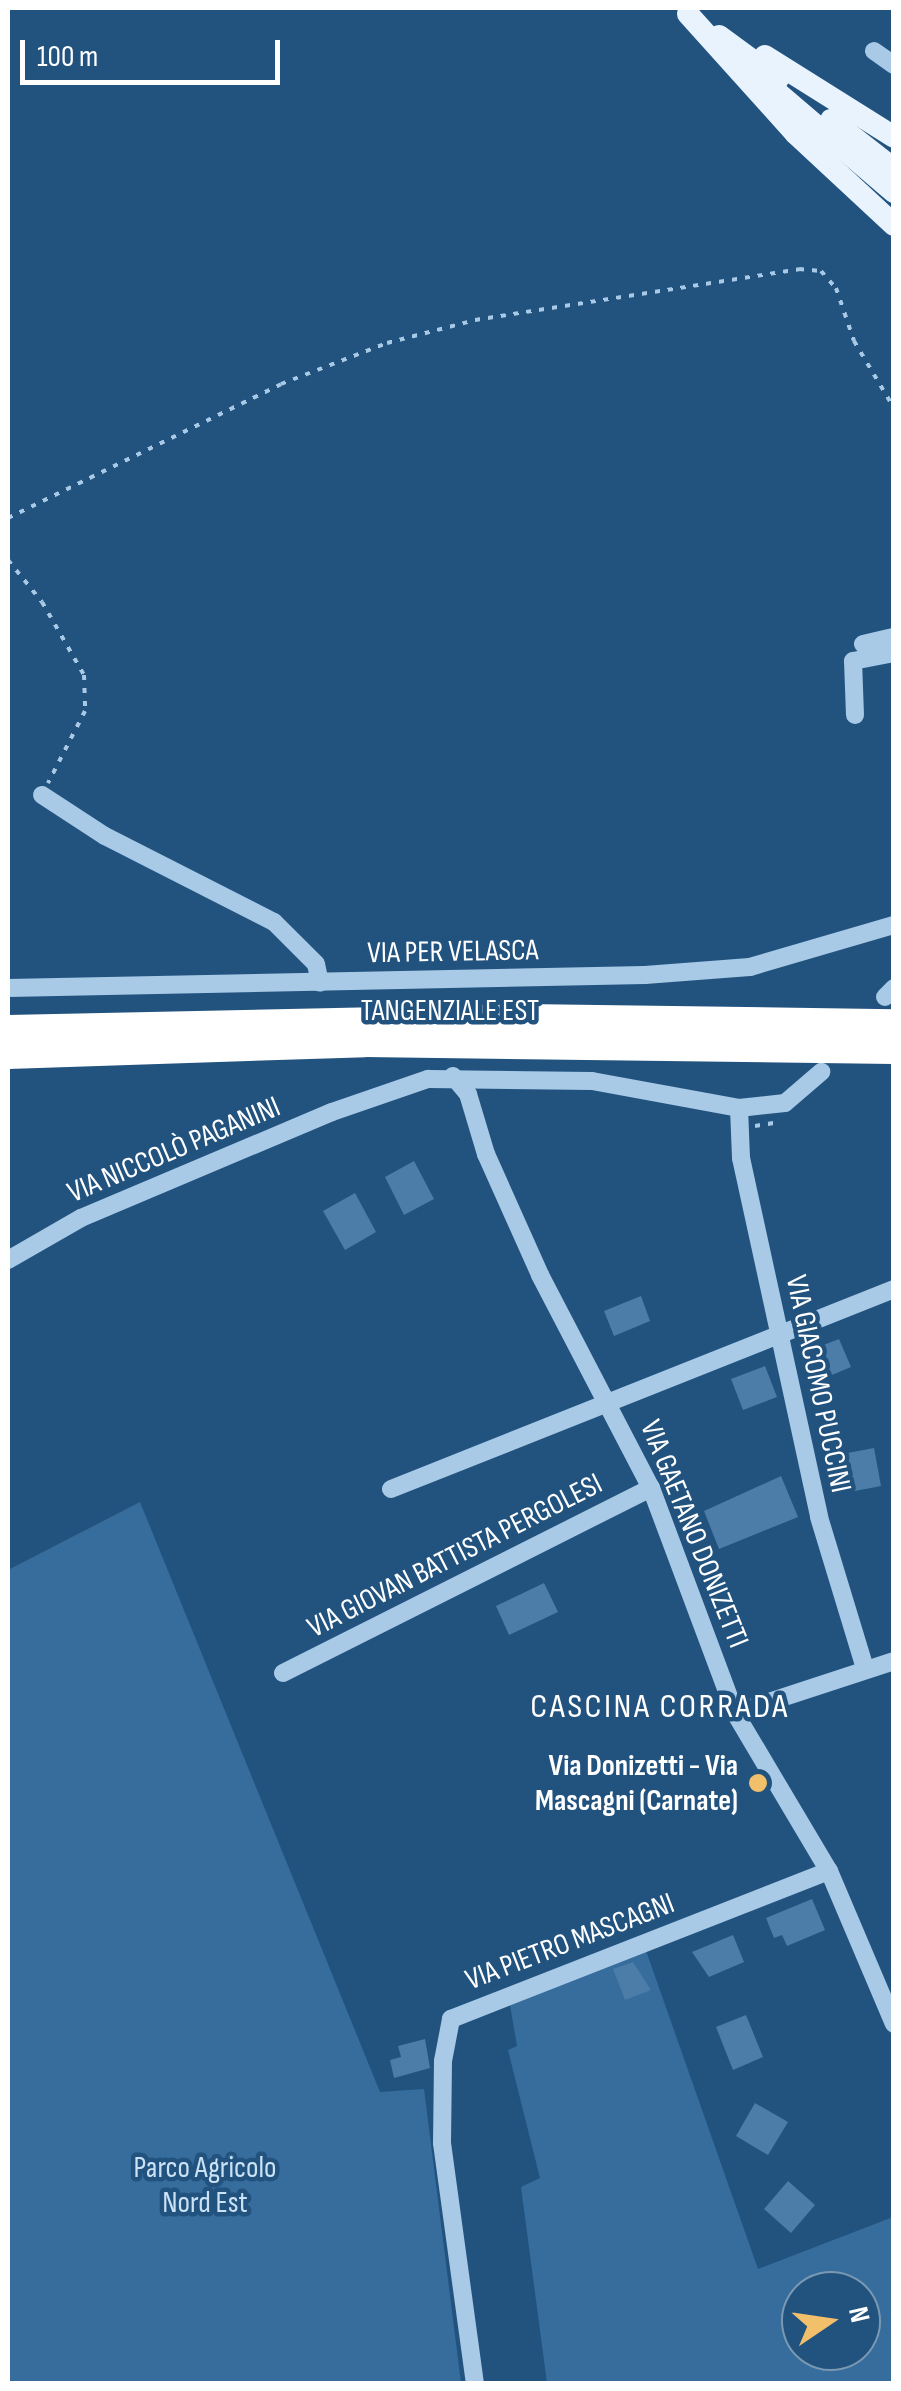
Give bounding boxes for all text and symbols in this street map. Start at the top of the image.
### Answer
scale bar [25,20,285,82]
text: 100 m [37,39,98,75]
street label: VIA PER VELASCA [367,933,539,971]
street label: TANGENZIALE EST [361,993,539,1029]
street label: VIA NICCOLÒ PAGANINI [62,1089,286,1211]
street label: VIA GIACOMO PUCCINI [777,1272,859,1496]
street label: VIA GAETANO DONIZETTI [632,1415,756,1653]
street label: VIA GIOVAN BATTISTA PERGOLESI [302,1466,608,1646]
district label: CASCINA CORRADA [530,1686,790,1728]
place label: Via Donizetti - Via Mascagni (Carnate) [535,1748,738,1818]
marker: Via Donizetti - Via Mascagni (Carnate) [747,1772,769,1794]
street label: VIA PIETRO MASCAGNI [461,1886,679,1998]
park label: Parco Agricolo Nord Est [134,2150,276,2220]
north arrow [781,2271,881,2371]
text: N [841,2304,877,2326]

